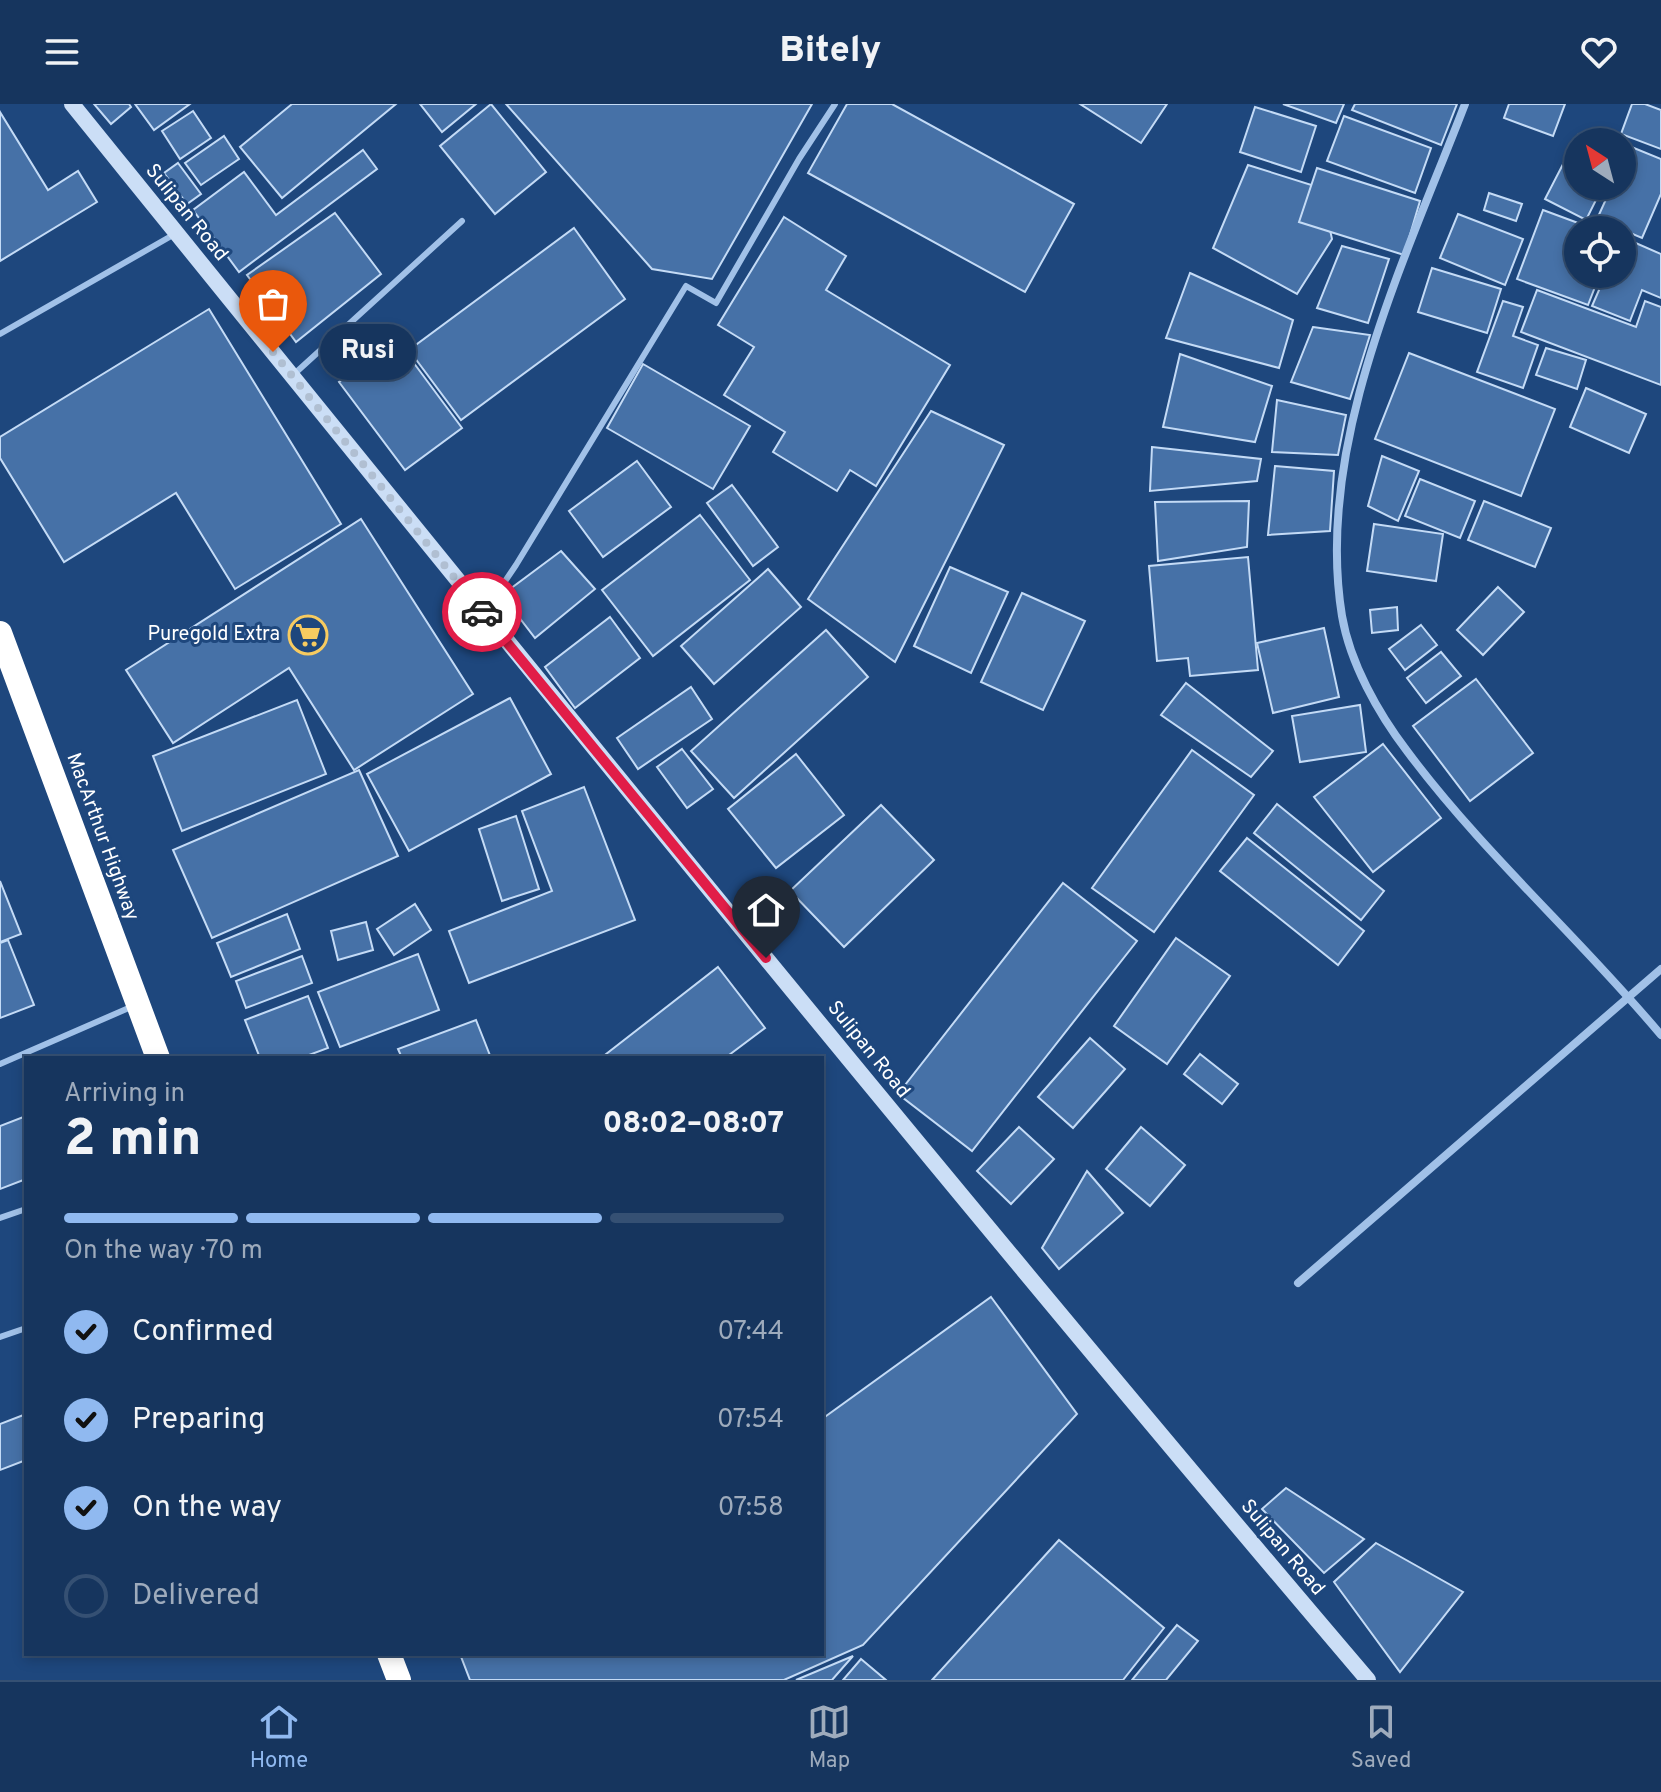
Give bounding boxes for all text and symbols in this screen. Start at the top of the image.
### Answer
text: Bitely [780,29,881,75]
icon: menu [40,30,84,74]
icon: heart [1577,30,1621,74]
north arrow [1564,128,1636,200]
map controls [1564,128,1636,288]
street label: Sulipan Road [139,159,233,267]
button: locate [1564,216,1636,288]
pin [239,270,307,352]
icon: bag [251,282,295,326]
callout: Rusi [321,324,417,380]
text: Rusi [341,335,395,368]
courier [442,572,522,652]
icon: car [460,590,504,634]
supermarket icon: Puregold Extra [287,614,329,656]
place label: Puregold Extra [148,622,280,648]
street label: MacArthur Highway [60,749,144,925]
pin [732,876,800,958]
icon: home [744,888,788,932]
street label: Sulipan Road [821,996,915,1104]
text: Arriving in [64,1078,185,1111]
text: 08:02–08:07 [602,1106,784,1143]
text: 2 min [64,1108,202,1174]
text: On the way · 70 m [64,1235,263,1268]
icon: check [64,1310,108,1354]
text: Confirmed [132,1314,274,1351]
text: 07:44 [717,1316,784,1349]
icon: check [64,1398,108,1442]
text: Preparing [132,1402,265,1439]
text: 07:54 [717,1404,784,1437]
icon: check [64,1486,108,1530]
text: On the way [132,1490,282,1527]
text: 07:58 [718,1492,784,1525]
street label: Sulipan Road [1234,1494,1330,1602]
text: Delivered [132,1578,260,1615]
tab: Home [250,1700,308,1775]
tab: Map [807,1700,851,1775]
tab: Saved [1351,1700,1411,1775]

